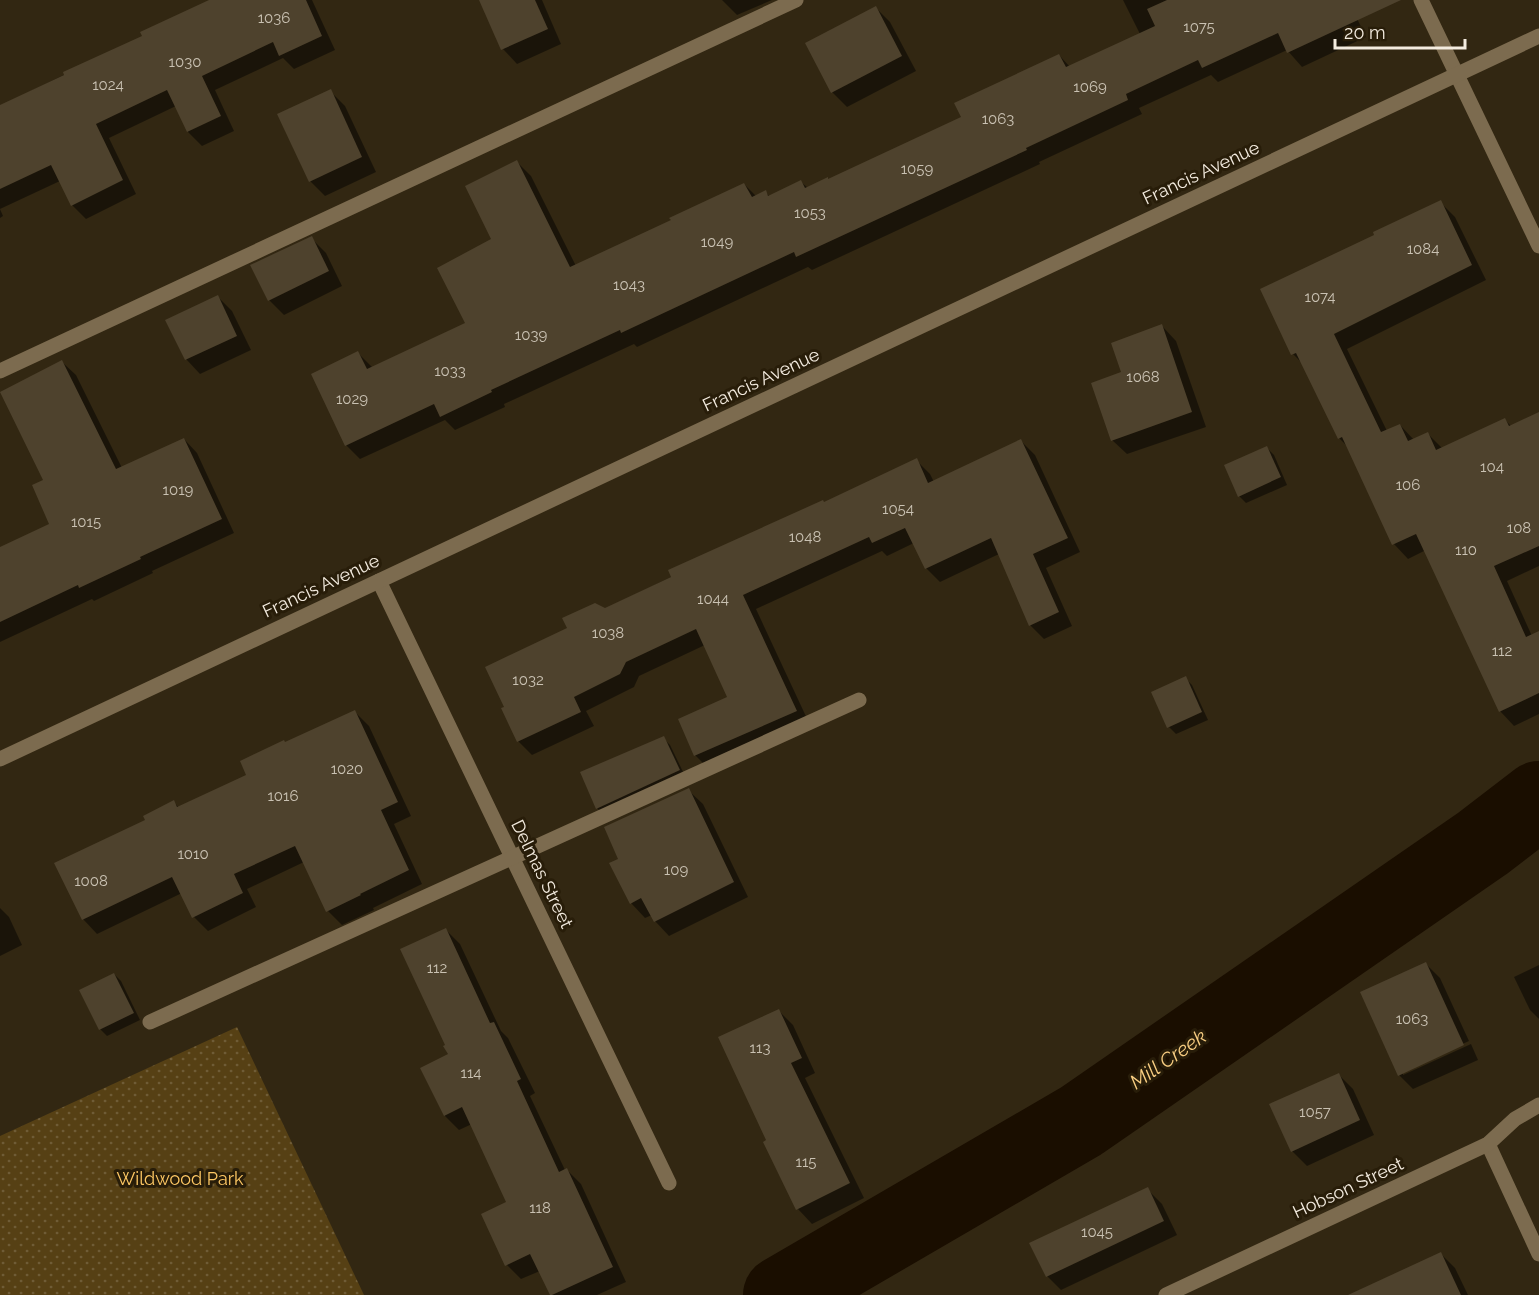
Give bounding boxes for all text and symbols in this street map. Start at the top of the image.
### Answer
house number: 1036 [258,9,290,27]
scale bar [1335,12,1466,50]
house number: 1075 [1183,18,1215,36]
text: 20 m [1344,22,1386,43]
house number: 1030 [169,53,201,71]
house number: 1024 [92,76,124,94]
house number: 1069 [1073,78,1107,96]
house number: 1063 [982,110,1014,128]
street label: Francis Avenue [1139,136,1263,209]
house number: 1059 [901,160,933,178]
house number: 1053 [794,204,826,222]
house number: 1049 [701,233,733,251]
house number: 1084 [1407,240,1439,258]
house number: 1043 [613,276,645,294]
house number: 1074 [1305,288,1335,306]
house number: 1039 [515,326,547,344]
street label: Francis Avenue [699,343,823,416]
house number: 1033 [434,362,466,380]
house number: 1068 [1126,368,1160,386]
house number: 1029 [336,390,368,408]
house number: 104 [1480,458,1504,476]
house number: 106 [1396,476,1420,494]
house number: 1019 [163,481,194,499]
house number: 1054 [882,500,914,518]
house number: 1015 [71,513,101,531]
house number: 108 [1507,519,1531,537]
house number: 1048 [789,528,821,546]
house number: 110 [1455,541,1477,559]
street label: Francis Avenue [259,549,383,622]
house number: 1044 [697,590,729,608]
house number: 1038 [592,624,624,642]
house number: 112 [1492,642,1513,660]
house number: 1032 [512,671,544,689]
house number: 1020 [331,760,363,778]
house number: 1016 [267,787,299,805]
street label: Delmas Street [507,816,578,931]
house number: 1010 [177,845,209,863]
house number: 109 [664,861,688,879]
house number: 1008 [74,872,108,890]
house number: 112 [427,959,448,977]
house number: 1063 [1396,1010,1428,1028]
water label: Mill Creek [1125,1024,1211,1094]
house number: 113 [750,1039,770,1057]
house number: 114 [460,1064,482,1082]
house number: 1057 [1299,1103,1331,1121]
house number: 115 [795,1153,817,1171]
street label: Hobson Street [1289,1153,1406,1222]
park label: Wildwood Park [116,1168,244,1189]
house number: 118 [529,1199,551,1217]
house number: 1045 [1081,1223,1113,1241]

